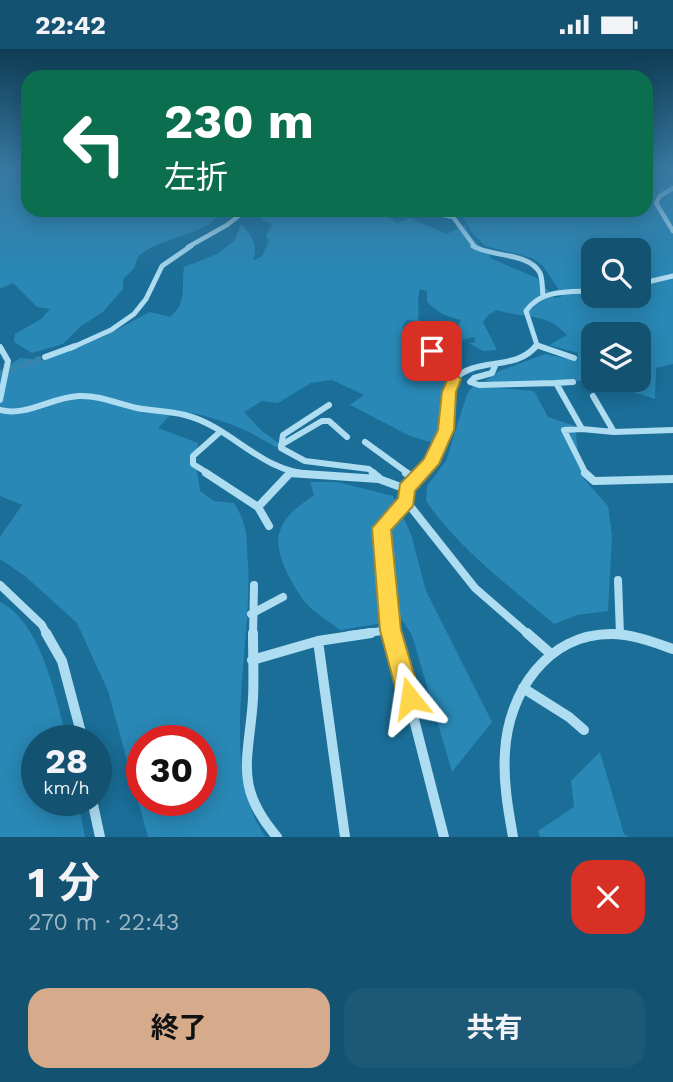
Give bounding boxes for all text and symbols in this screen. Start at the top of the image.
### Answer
text: 22:42 [35,10,106,40]
text: 230 m [164,92,314,150]
icon: left [49,98,140,189]
text: 左折 [164,158,228,196]
map controls [581,238,651,392]
button: search [581,238,651,308]
pin [402,321,462,381]
button: layers [581,322,651,392]
icon: arrive [413,332,451,370]
position arrow [373,661,447,735]
speed limit sign: 30 [126,725,217,816]
text: 28 [45,740,88,782]
text: km/h [43,777,90,798]
text: 1 分 [28,858,100,907]
button: close [571,860,645,934]
text: 270 m · 22:43 [28,909,179,936]
button: 終了 [28,988,330,1068]
button: 共有 [344,988,645,1068]

